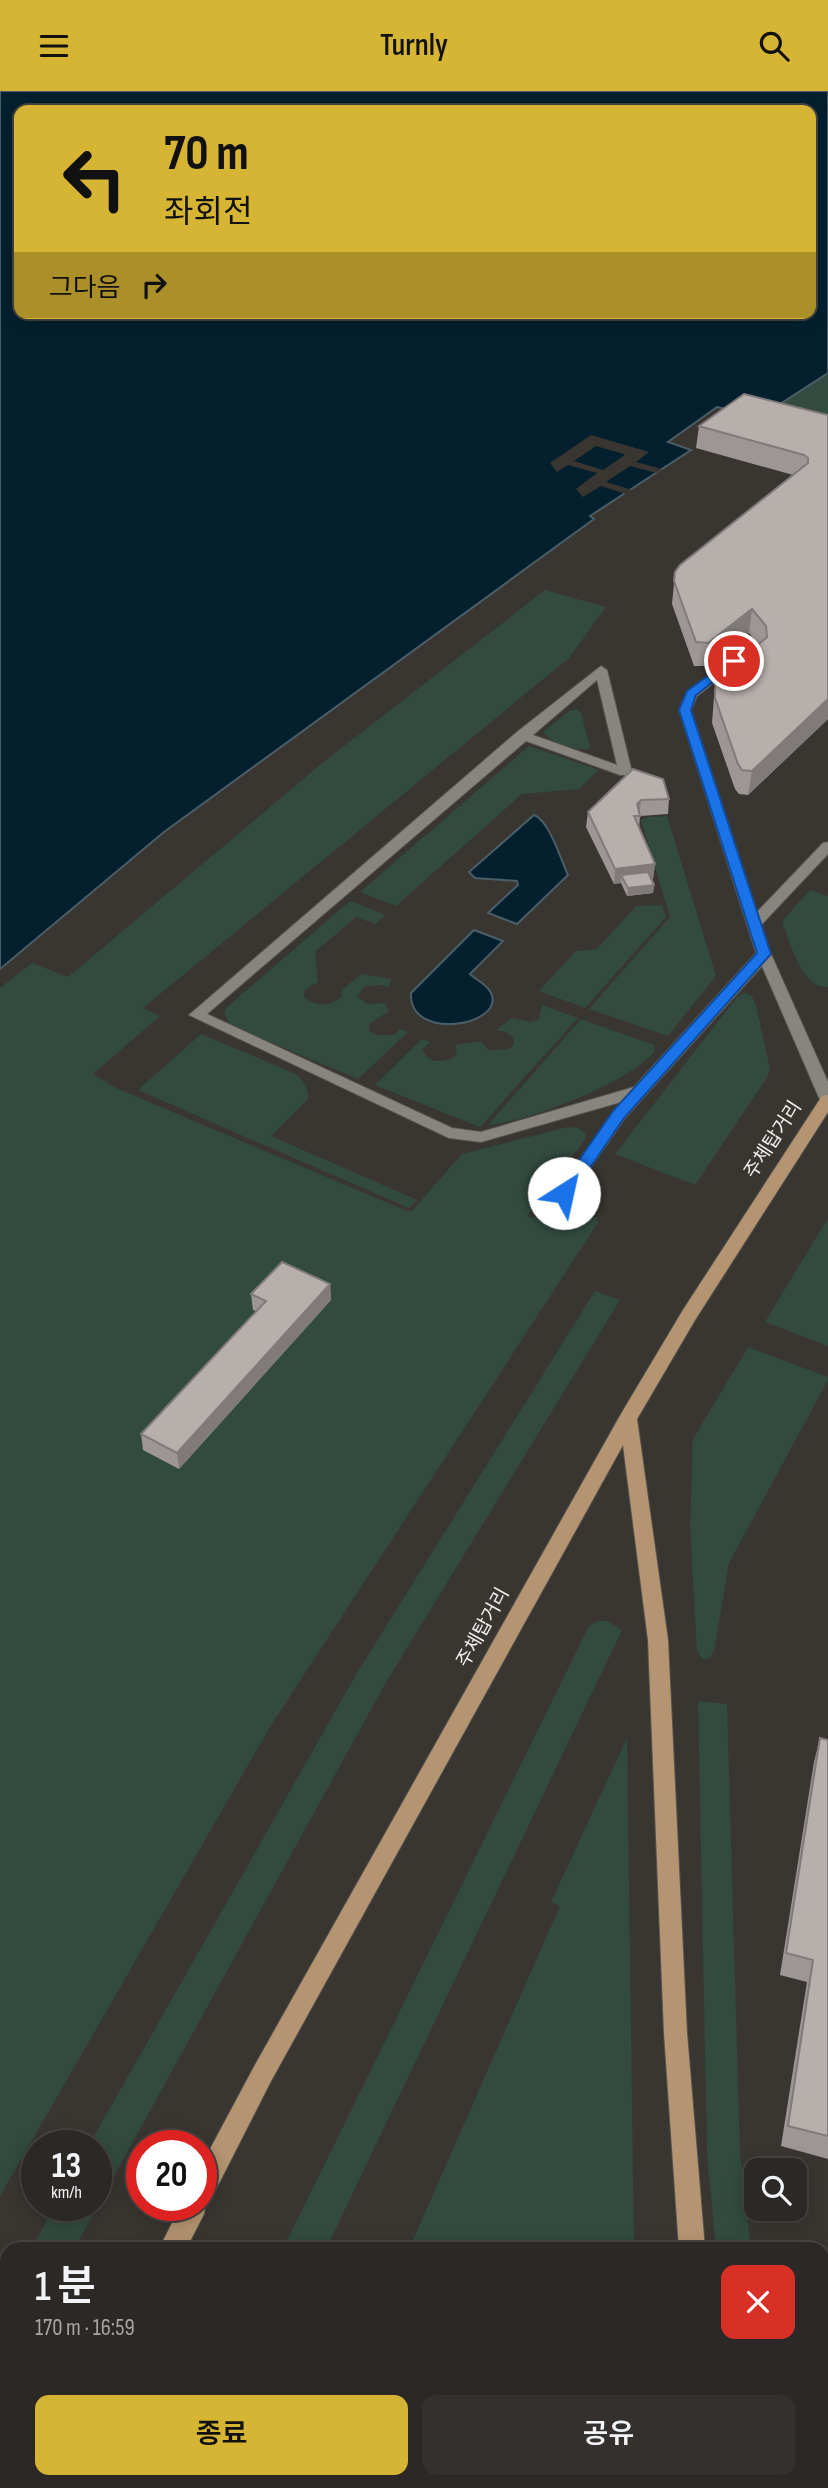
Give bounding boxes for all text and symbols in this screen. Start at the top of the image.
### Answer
text: Turnly [380,26,448,65]
icon: menu [35,27,73,65]
icon: search [755,27,793,65]
text: 70 m [164,125,249,184]
icon: left [49,133,140,224]
text: 좌회전 [164,193,252,232]
icon: right [135,266,173,304]
text: 그다음 [49,273,121,304]
pin [704,631,764,691]
icon: arrive [715,642,753,680]
street label: 주체탑거리 [740,1097,807,1183]
position arrow [527,1156,601,1230]
street label: 주체탑거리 [452,1584,515,1672]
speed limit sign: 20 [126,2130,217,2221]
text: 13 [52,2145,81,2188]
map controls [744,2158,807,2221]
button: search [744,2158,807,2221]
text: km/h [51,2182,82,2203]
text: 1 분 [35,2262,96,2313]
button: close [721,2265,795,2339]
text: 170 m · 16:59 [35,2314,135,2342]
button: 종료 [35,2395,408,2475]
button: 공유 [422,2395,795,2475]

